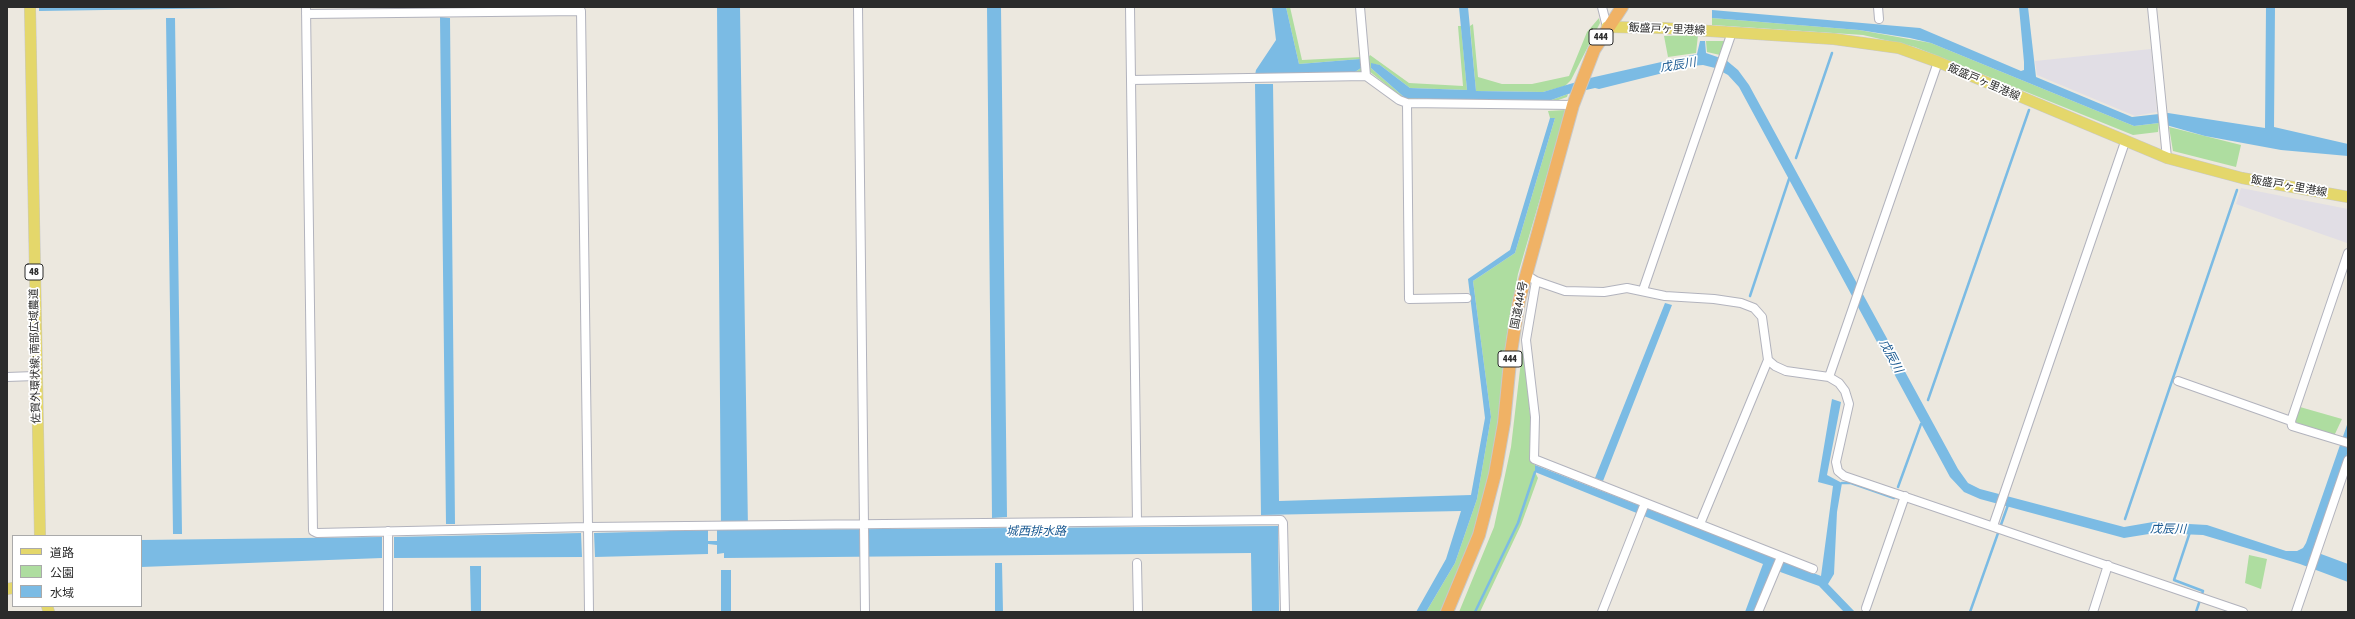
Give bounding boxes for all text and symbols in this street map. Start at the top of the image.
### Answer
street label: 飯盛戸ヶ里港線 [1628,21,1706,37]
road number: 444 [1589,29,1613,45]
water label: 戊辰川 [1659,55,1697,75]
street label: 飯盛戸ヶ里港線 [1946,61,2022,103]
street label: 飯盛戸ヶ里港線 [2250,173,2328,199]
road number: 48 [25,264,43,280]
street label: 国道444号 [1508,280,1530,330]
street label: 佐賀外環状線; 南部広域農道 [27,288,43,424]
water label: 戊辰川 [1876,337,1906,375]
road number: 444 [1498,351,1522,367]
water label: 戊辰川 [2150,521,2186,537]
water label: 城西排水路 [1006,524,1066,538]
legend [12,535,142,607]
text: 道路 [50,546,74,560]
text: 公園 [50,566,74,580]
text: 水域 [50,586,74,600]

